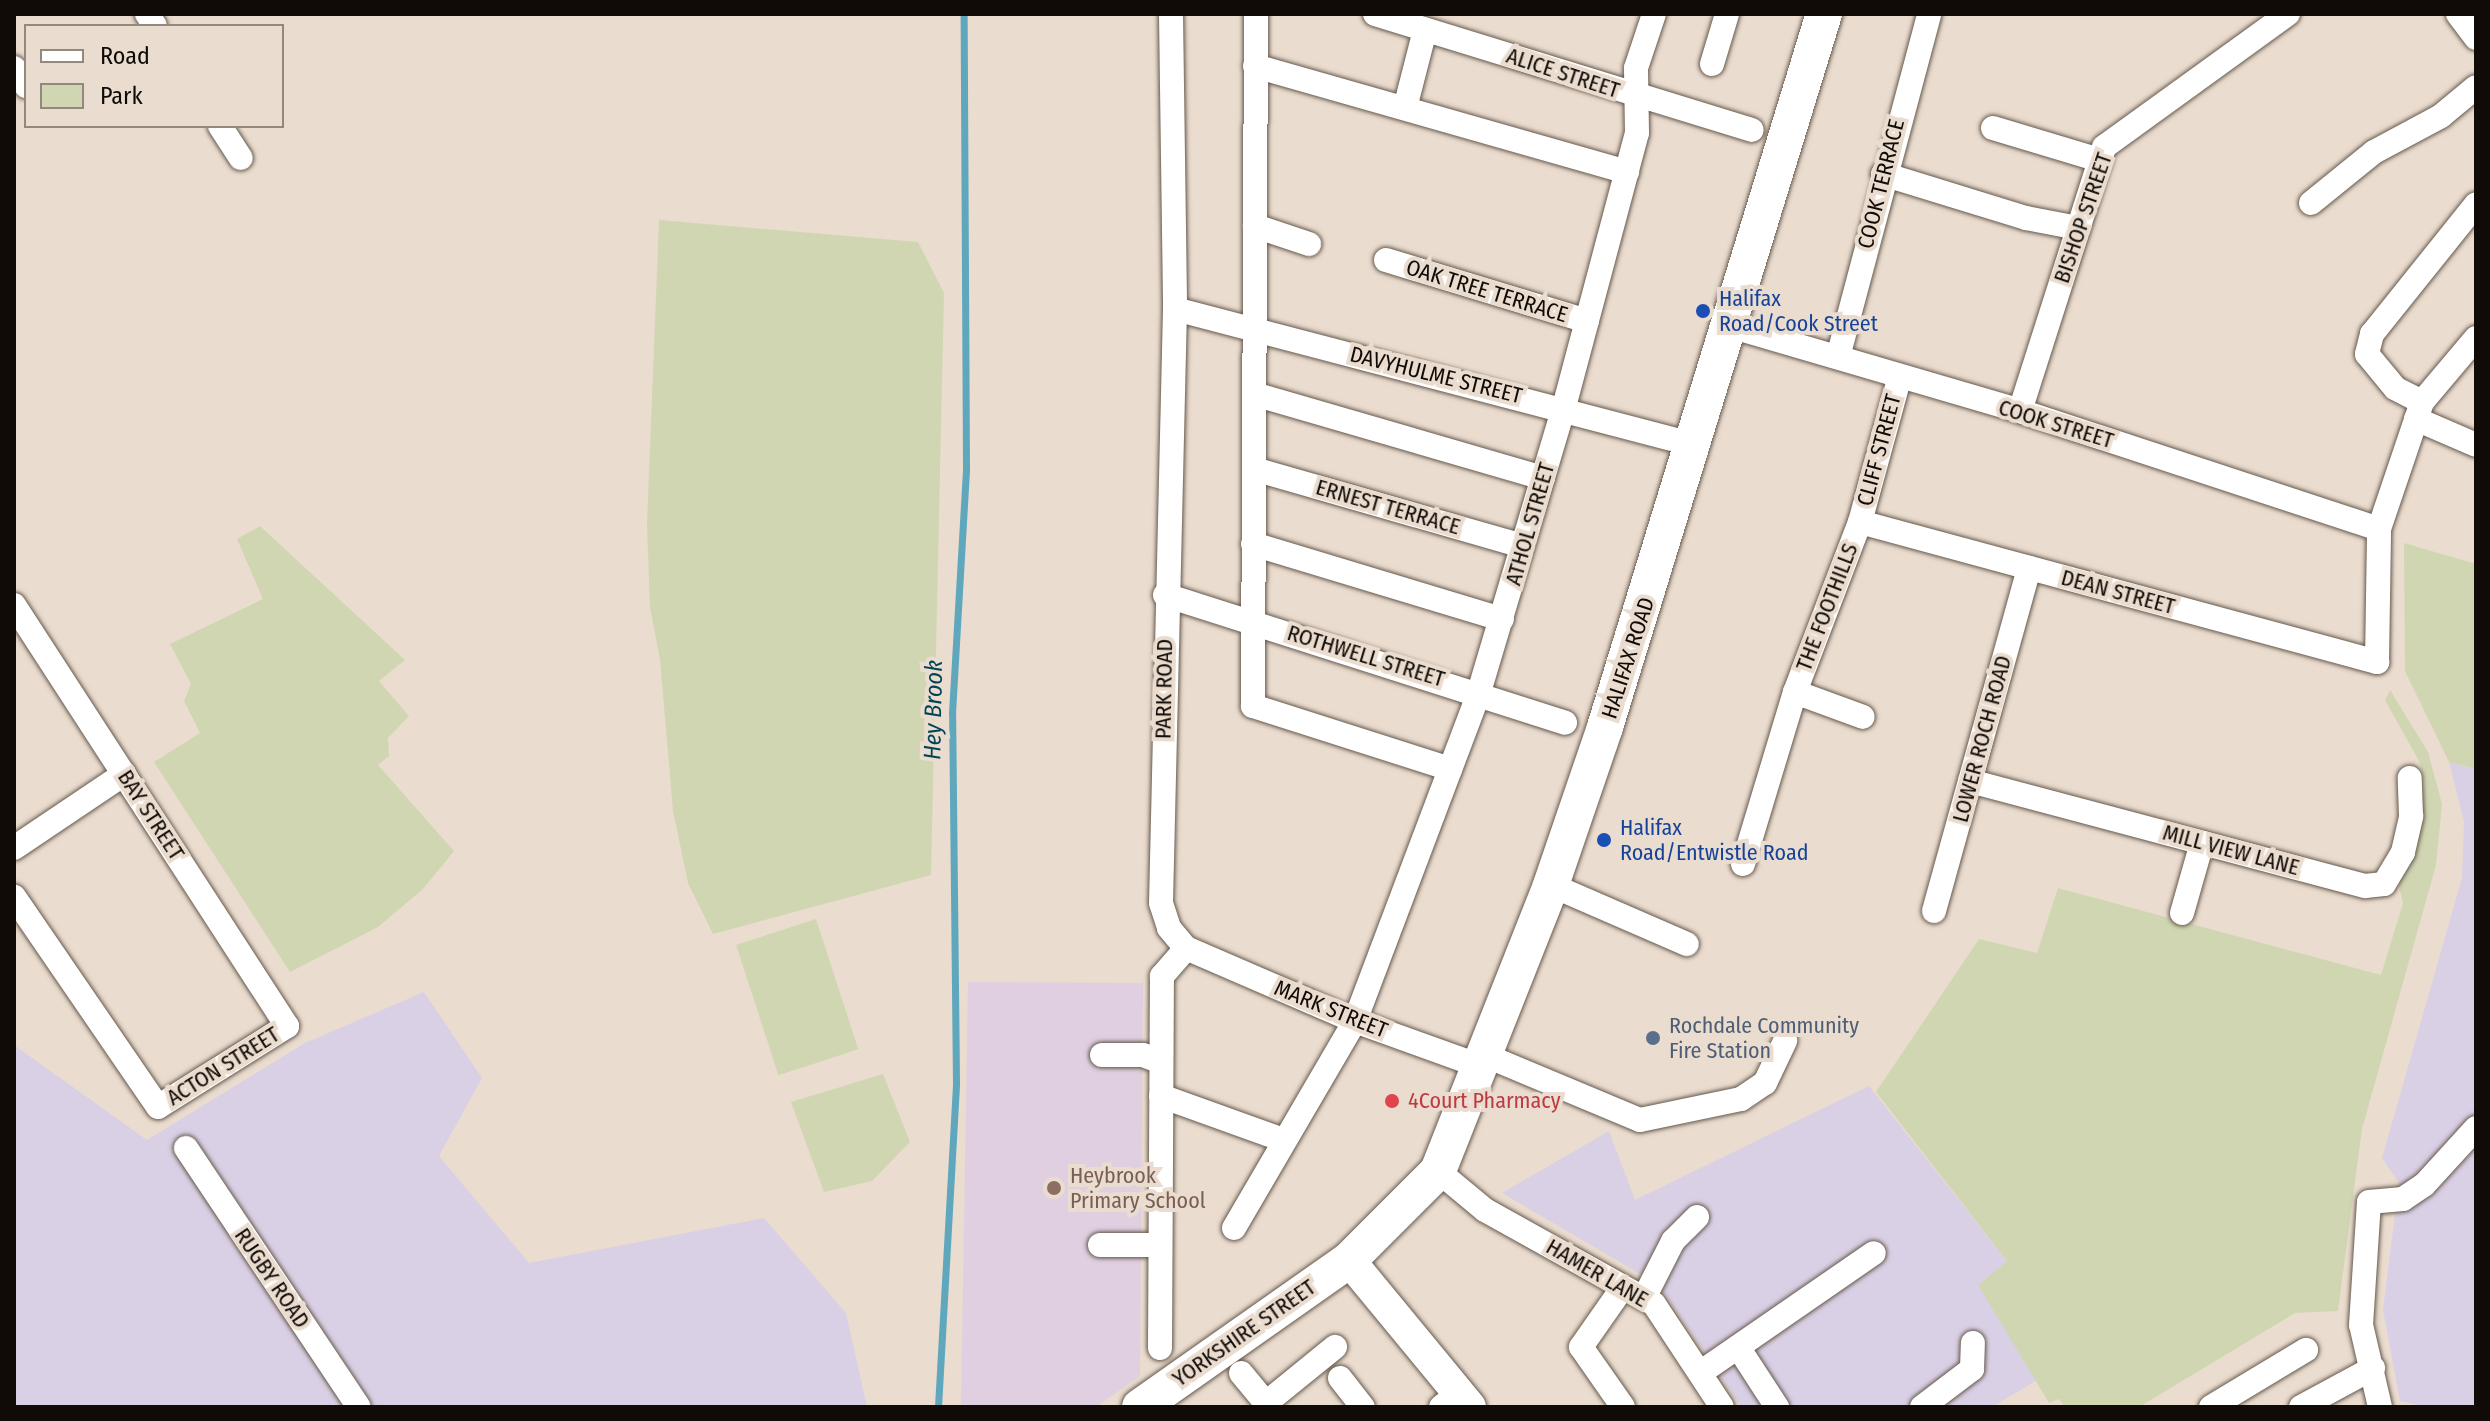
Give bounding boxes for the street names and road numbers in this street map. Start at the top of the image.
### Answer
street label: ALICE STREET [1503,42,1623,104]
street label: COOK TERRACE [1852,117,1910,251]
street label: BISHOP STREET [2048,149,2118,287]
street label: OAK TREE TERRACE [1403,254,1571,328]
street label: DAVYHULME STREET [1347,341,1525,409]
street label: CLIFF STREET [1851,391,1907,509]
street label: COOK STREET [1995,394,2117,454]
street label: ATHOL STREET [1500,460,1560,588]
street label: ERNEST TERRACE [1313,474,1463,540]
street label: THE FOOTHILLS [1791,539,1863,675]
street label: DEAN STREET [2058,564,2178,620]
street label: HALIFAX ROAD [1596,594,1660,722]
street label: ROTHWELL STREET [1284,620,1448,692]
street label: PARK ROAD [1150,639,1178,739]
street label: LOWER ROCH ROAD [1947,653,2017,825]
street label: BAY STREET [112,765,190,865]
street label: MILL VIEW LANE [2160,819,2302,881]
street label: MARK STREET [1271,974,1391,1044]
street label: ACTON STREET [162,1021,284,1111]
street label: RUGBY ROAD [229,1223,315,1333]
street label: HAMER LANE [1541,1233,1653,1313]
street label: YORKSHIRE STREET [1167,1274,1321,1392]

